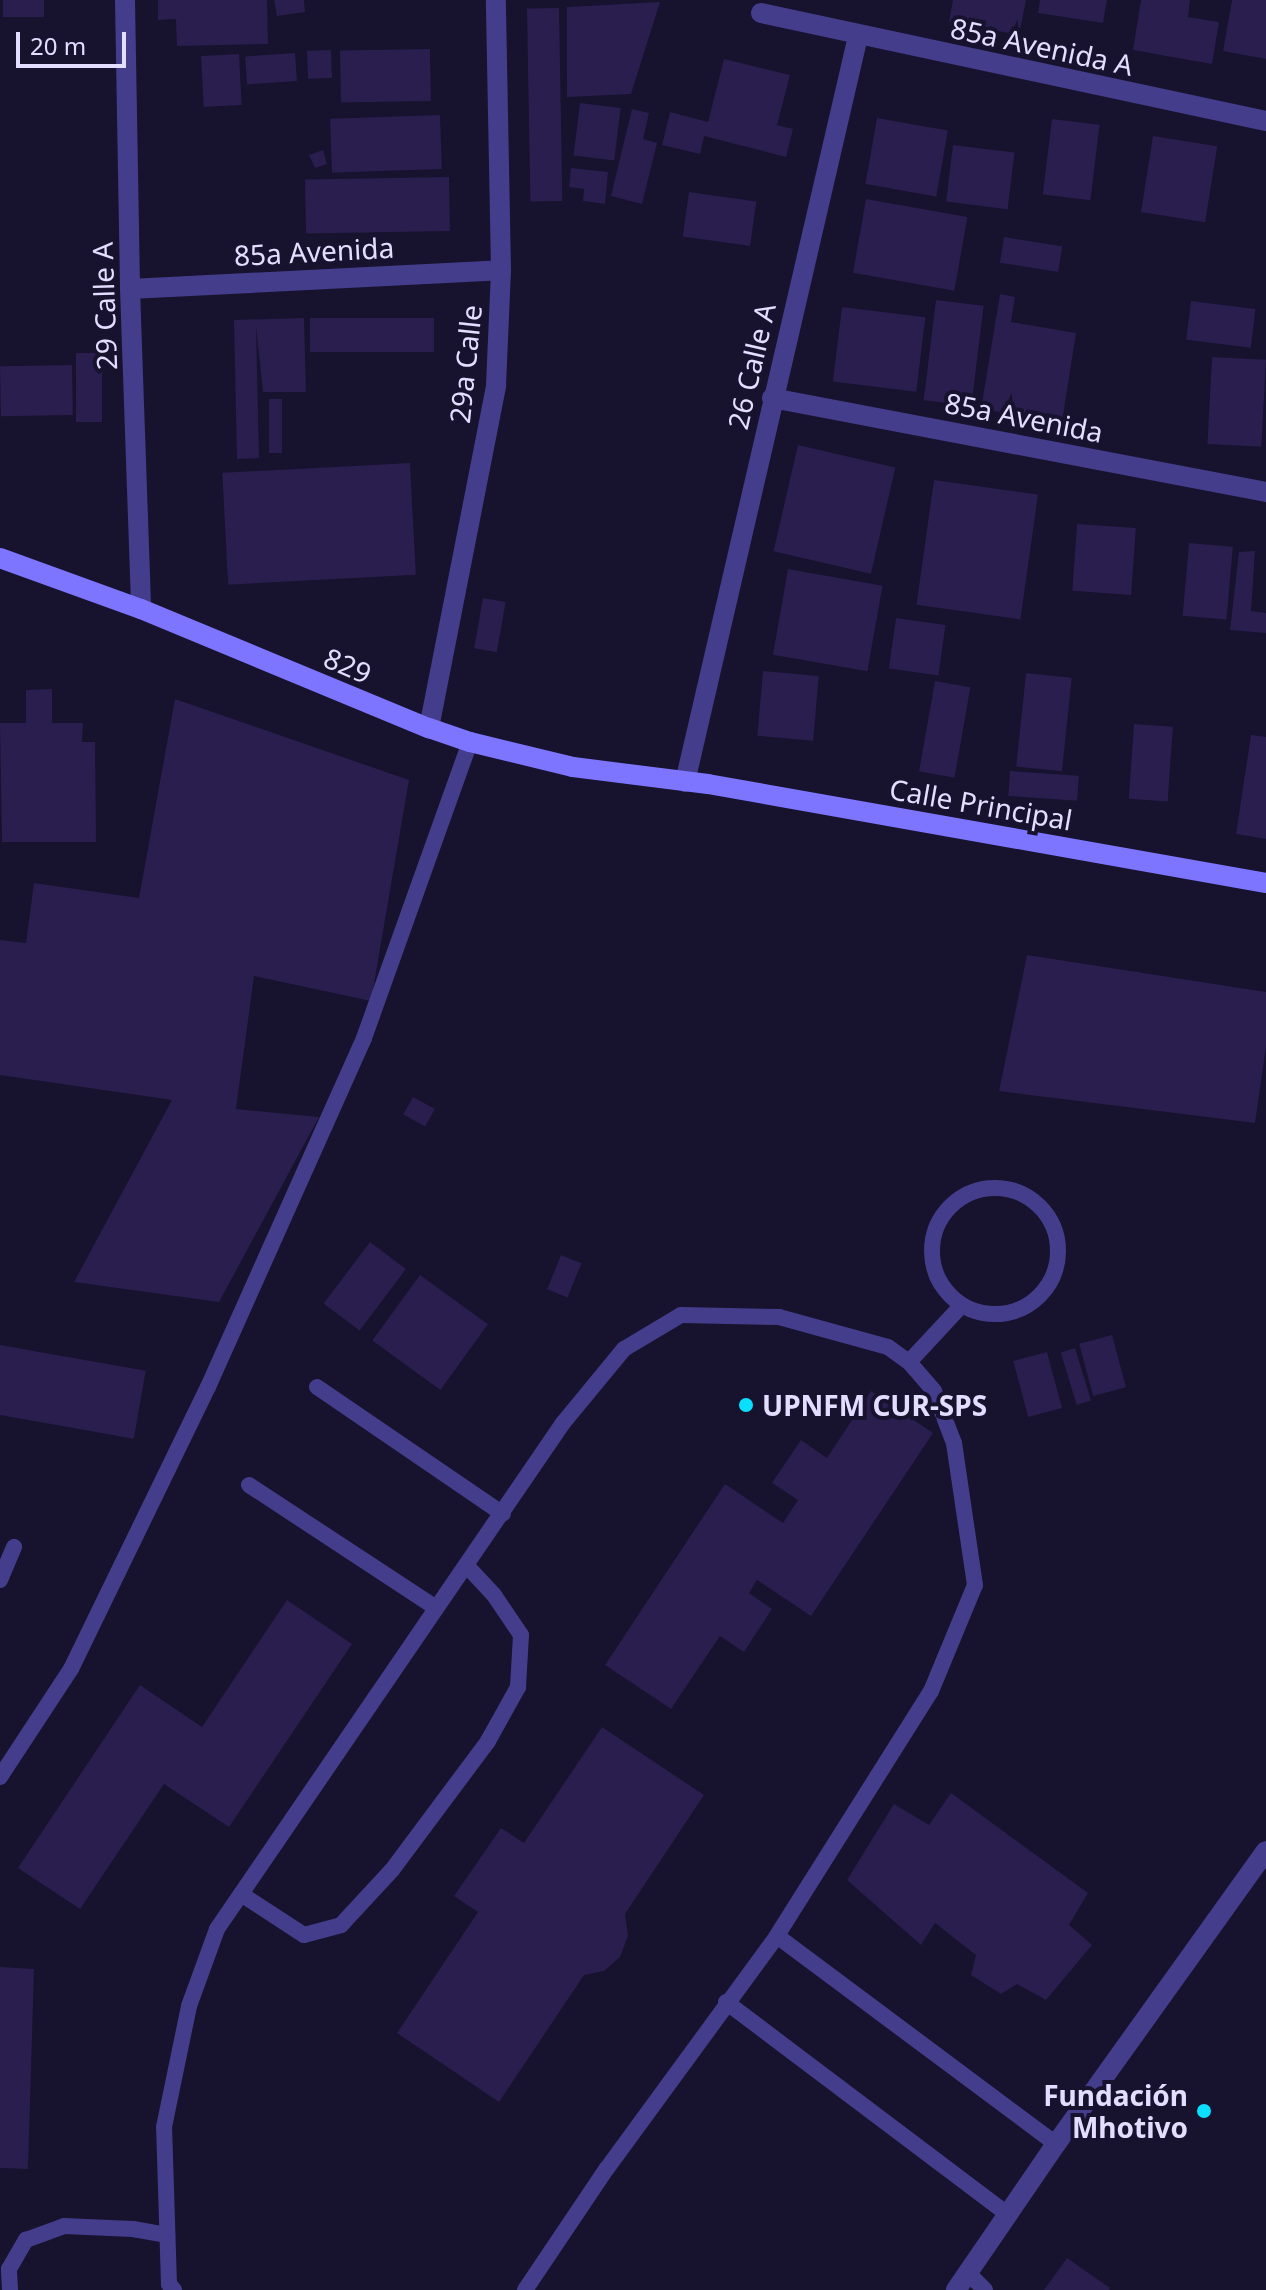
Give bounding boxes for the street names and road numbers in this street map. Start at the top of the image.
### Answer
street label: 85a Avenida A [948,10,1136,82]
street label: 85a Avenida [233,230,395,272]
street label: 29 Calle A [85,241,123,371]
street label: 26 Calle A [720,300,782,432]
street label: 29a Calle [442,303,488,425]
street label: 85a Avenida [942,385,1106,449]
street label: 829 [319,640,377,690]
street label: Calle Principal [887,771,1075,837]

